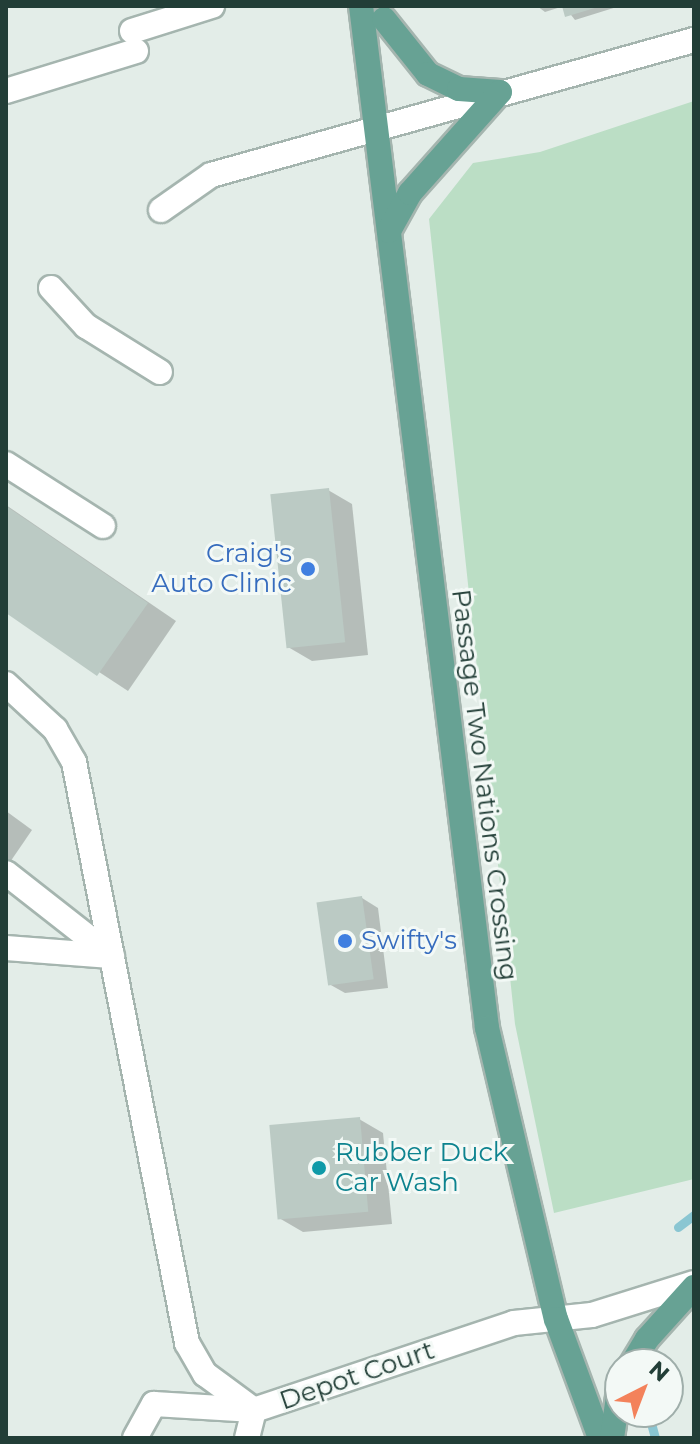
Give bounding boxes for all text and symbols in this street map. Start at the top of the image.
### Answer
place label: Craig's Auto Clinic [151,538,292,600]
marker: Craig's Auto Clinic [299,560,317,578]
street label: Passage Two Nations Crossing [444,587,524,983]
place label: Swifty's [361,925,457,957]
marker: Swifty's [336,932,354,950]
place label: Rubber Duck Car Wash [335,1137,508,1198]
marker: Rubber Duck Car Wash [310,1159,328,1177]
street label: Depot Court [276,1335,438,1417]
north arrow [604,1348,684,1428]
text: N [643,1355,675,1387]

